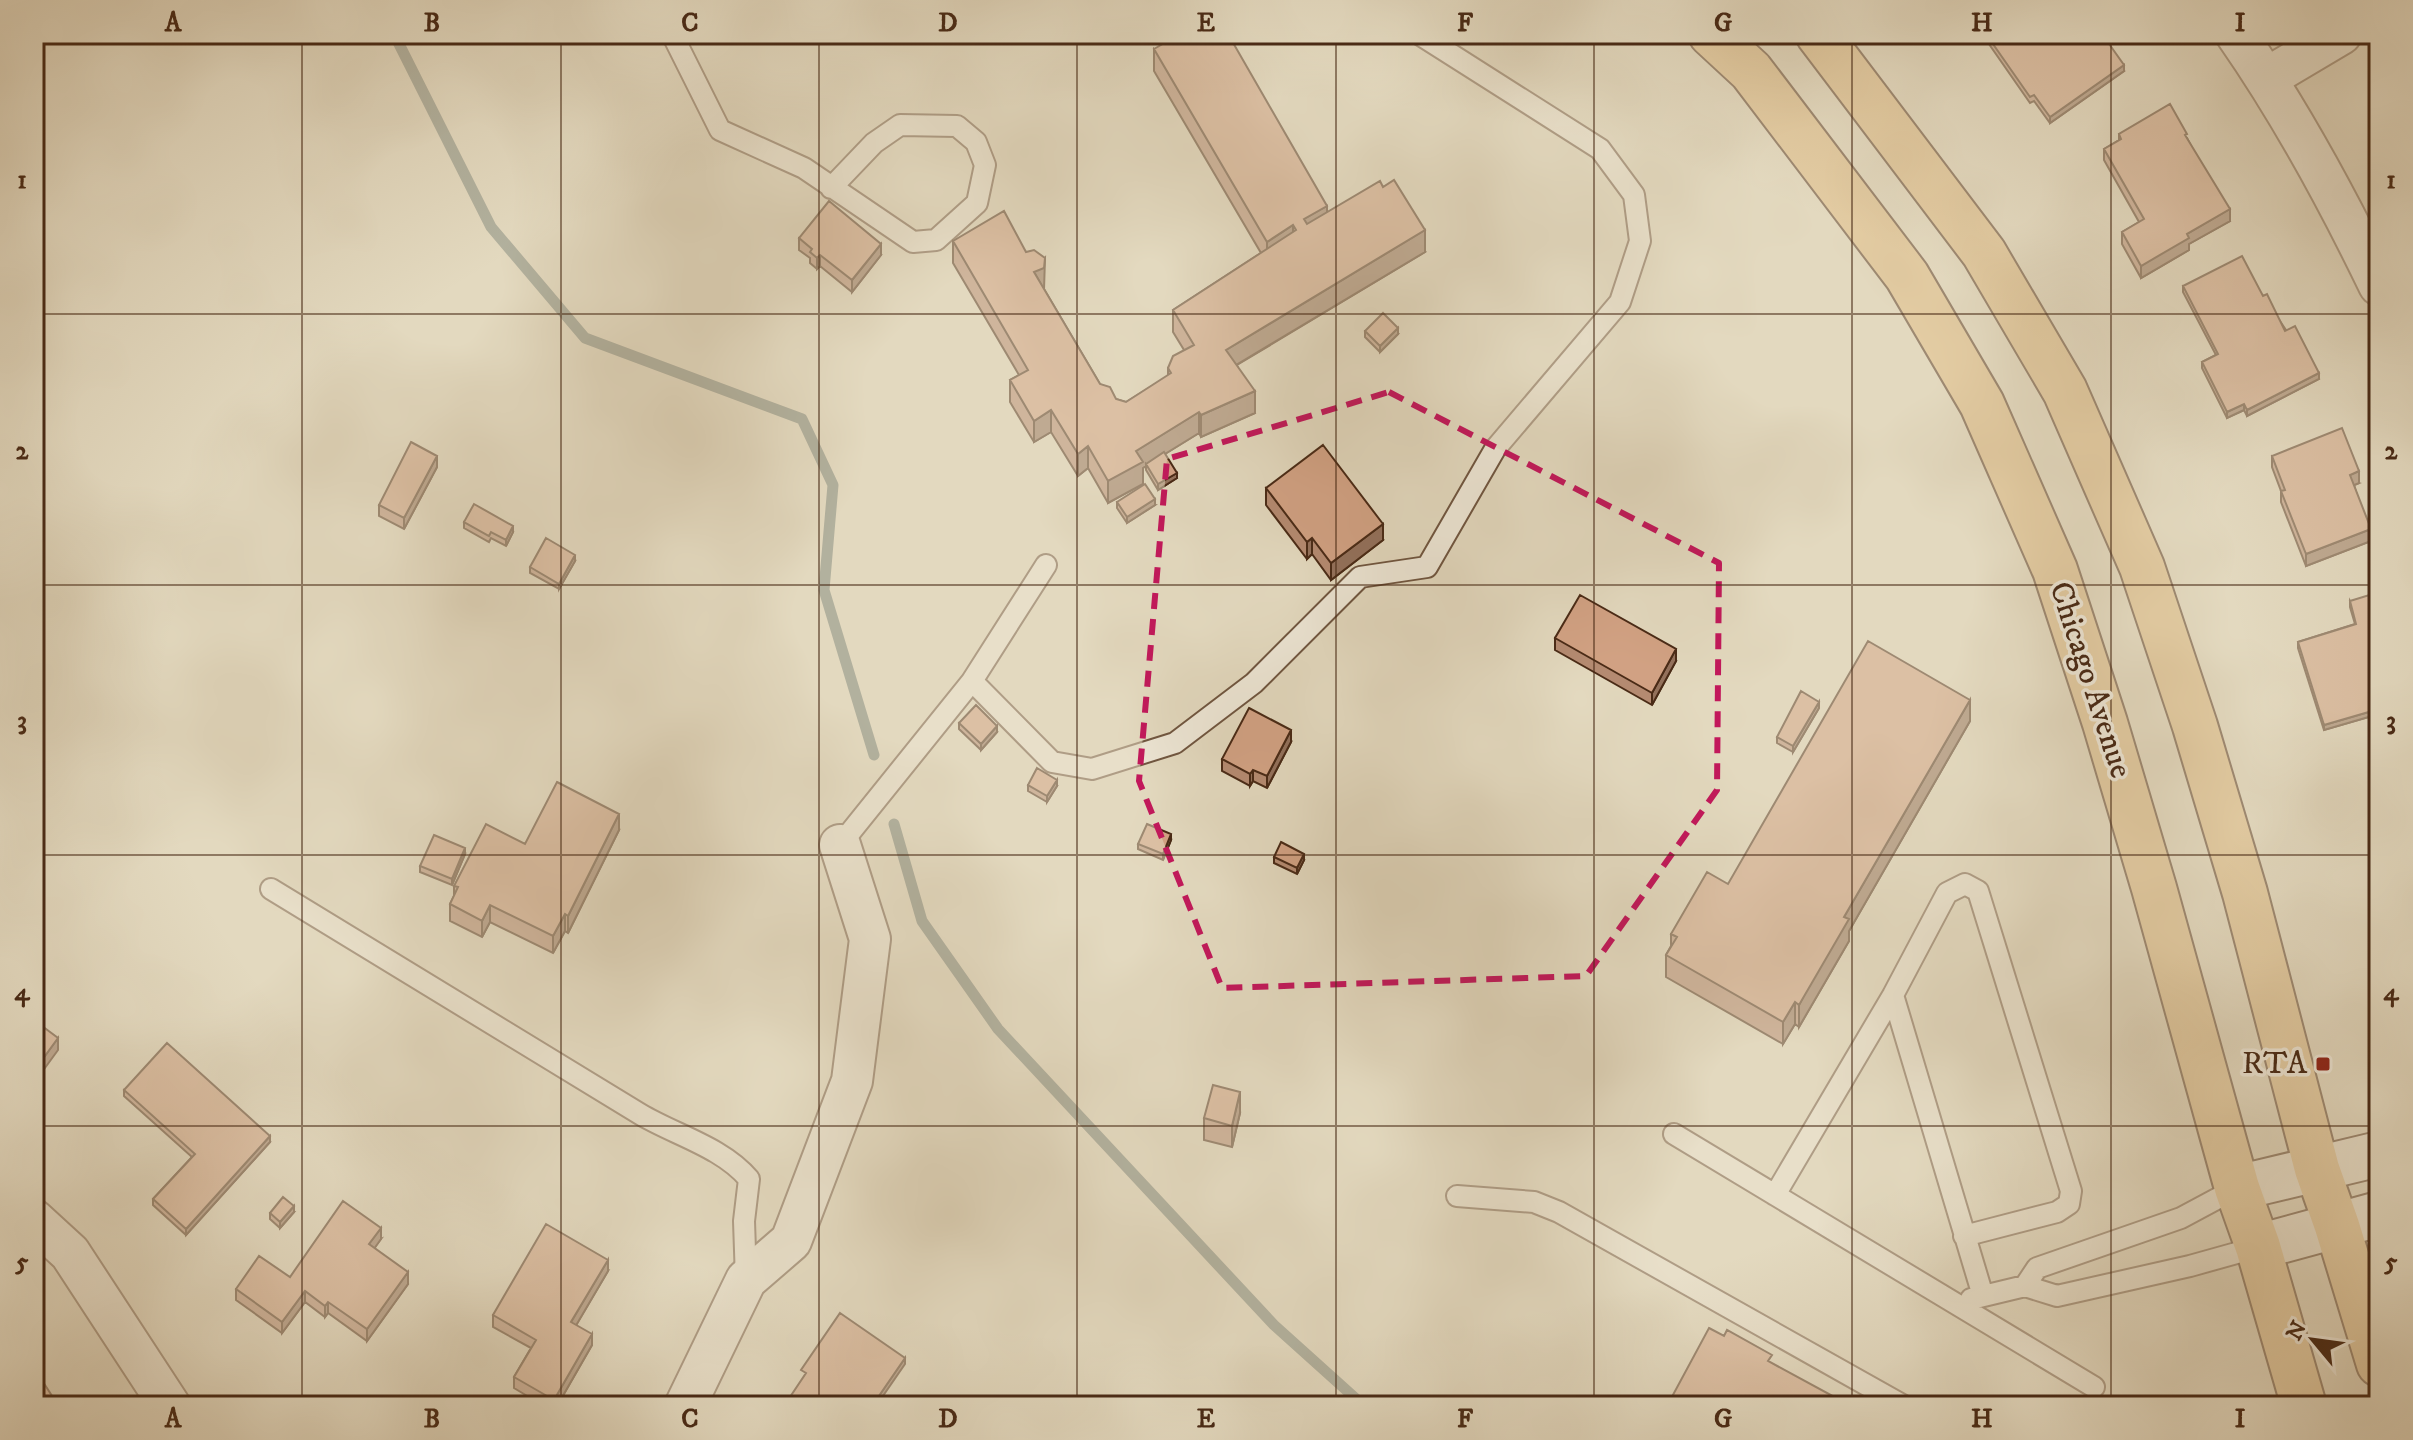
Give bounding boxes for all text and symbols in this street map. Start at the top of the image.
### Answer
text: A [164,7,183,40]
text: B [424,7,440,40]
text: C [681,7,699,40]
text: D [938,7,958,40]
text: E [1197,7,1215,40]
text: F [1457,7,1474,40]
text: G [1714,7,1732,40]
text: H [1971,7,1993,40]
text: I [2235,7,2246,40]
text: 1 [17,164,27,197]
text: 1 [2386,164,2396,197]
text: 2 [16,435,30,468]
text: 2 [2385,435,2399,468]
street label: Chicago Avenue [2039,577,2141,783]
text: 3 [17,705,27,738]
text: 3 [2386,705,2396,738]
text: 4 [15,976,31,1009]
text: 4 [2384,976,2400,1009]
place label: RTA [2242,1044,2308,1084]
marker: RTA [2314,1055,2332,1073]
text: 5 [15,1246,29,1279]
text: 5 [2384,1246,2398,1279]
north arrow [2273,1300,2353,1380]
text: N [2281,1317,2313,1345]
text: A [164,1403,183,1436]
text: B [424,1403,440,1436]
text: C [681,1403,699,1436]
text: D [938,1403,958,1436]
text: E [1197,1403,1215,1436]
text: F [1457,1403,1474,1436]
text: G [1714,1403,1732,1436]
text: H [1971,1403,1993,1436]
text: I [2235,1403,2246,1436]

